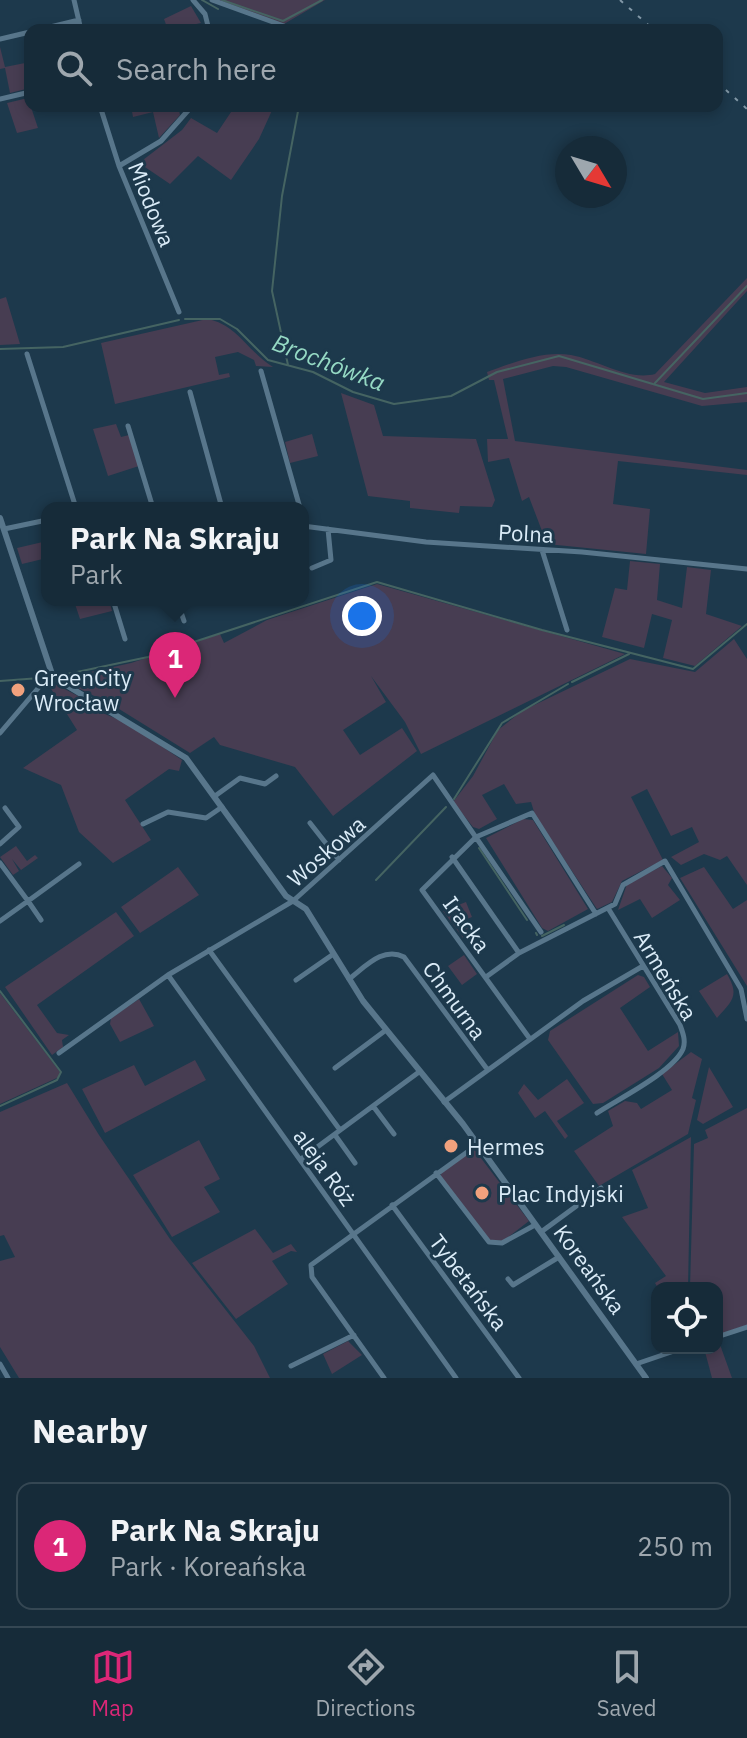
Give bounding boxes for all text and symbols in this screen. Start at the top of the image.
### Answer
search box [24,24,723,112]
icon: search [52,46,96,90]
text: Search here [116,49,277,88]
north arrow [555,136,627,208]
street label: Miodowa [122,157,182,251]
water label: Brochówka [268,326,390,398]
popup [41,502,309,606]
street label: Polna [498,517,555,549]
text: Park Na Skraju [70,518,280,557]
text: Park [70,557,123,591]
your location [342,596,382,636]
pin: 1 [149,632,201,698]
place label: GreenCity Wrocław [34,663,132,717]
marker: GreenCity Wrocław [9,681,27,699]
street label: Woskowa [281,809,371,893]
street label: Iracka [437,890,497,958]
street label: Armeńska [628,925,704,1025]
street label: Chmurna [417,955,493,1045]
street label: aleja Róż [287,1123,363,1211]
place label: Hermes [467,1132,545,1161]
marker: Hermes [442,1137,460,1155]
place label: Plac Indyjski [498,1179,624,1208]
marker: Plac Indyjski [473,1184,491,1202]
street label: Koreańska [548,1218,632,1320]
street label: Tybetańska [423,1228,515,1336]
map controls [651,1282,723,1354]
button: locate [651,1282,723,1354]
text: Nearby [32,1408,147,1452]
text: Park Na Skraju [110,1510,320,1549]
text: 1 [52,1529,68,1563]
text: 250 m [637,1529,713,1563]
text: Park · Koreańska [110,1549,306,1583]
tab: Map [91,1645,135,1722]
tab: Directions [316,1645,416,1722]
tab: Saved [597,1645,656,1722]

